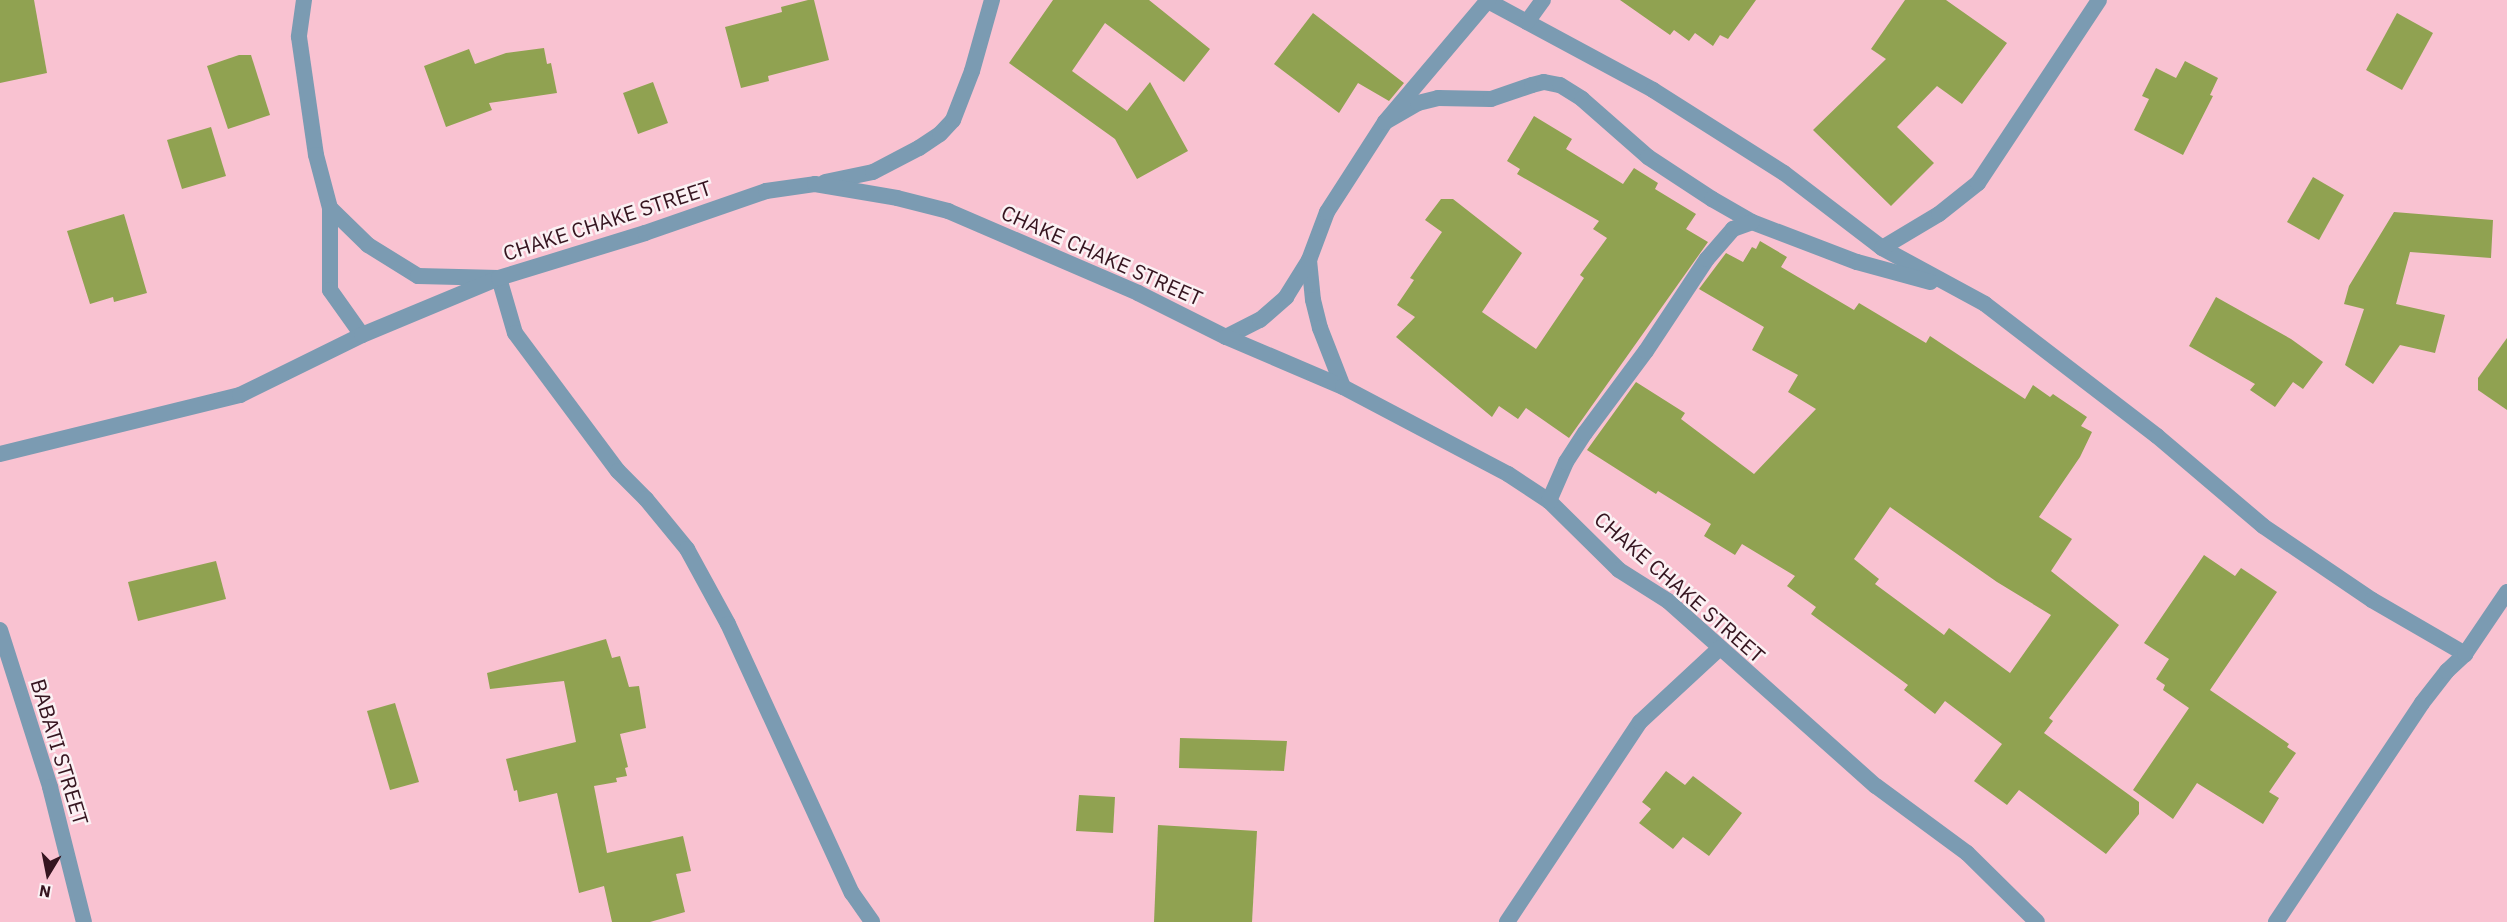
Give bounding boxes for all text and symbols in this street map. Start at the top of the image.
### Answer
street label: CHAKE CHAKE STREET [500,174,714,266]
street label: CHAKE CHAKE STREET [997,199,1207,311]
street label: CHAKE CHAKE STREET [1590,506,1770,668]
street label: BABATI STREET [26,676,94,828]
north arrow [18,844,78,904]
text: N [37,881,52,903]

